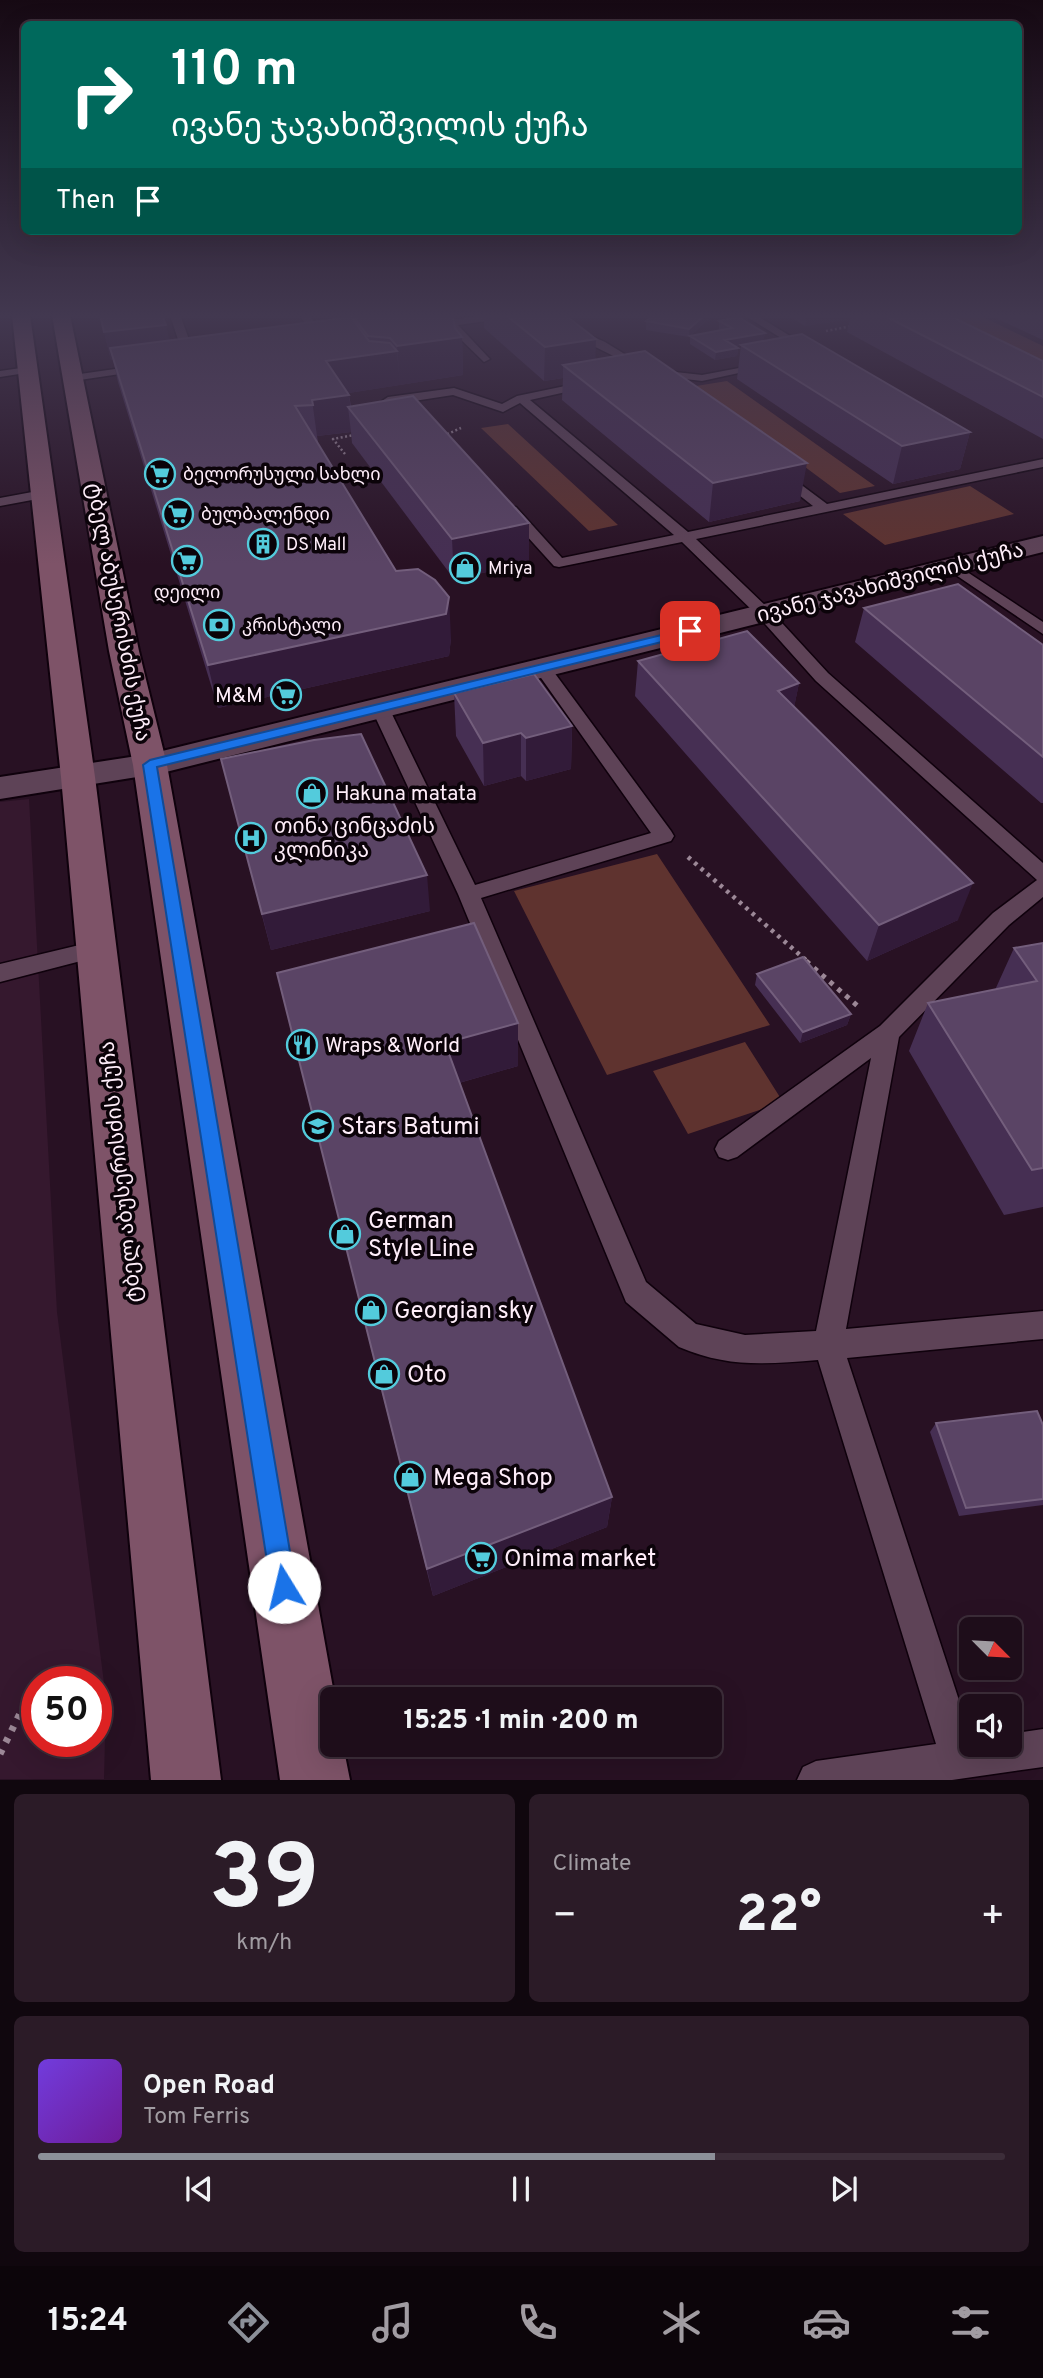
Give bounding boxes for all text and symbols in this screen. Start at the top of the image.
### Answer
text: 110 m [171,41,298,103]
icon: right [56,49,147,140]
text: ივანე ჯავახიშვილის ქუჩა [171,108,588,148]
icon: arrive [129,182,167,220]
text: Then [56,185,115,218]
supermarket icon: ბელორუსული სახლი [143,457,177,491]
place label: ბელორუსული სახლი [183,464,381,487]
street label: ტბელ აბუსერისძის ქუჩა [79,481,156,744]
supermarket icon: ბულბალენდი [161,497,195,531]
place label: ბულბალენდი [201,504,330,527]
building icon: DS Mall [246,527,280,561]
place label: DS Mall [286,534,346,557]
street label: ივანე ჯავახიშვილის ქუჩა [754,537,1027,630]
supermarket icon: დეილი [170,544,204,578]
shop icon: Mriya [448,551,482,585]
place label: Mriya [488,558,533,581]
place label: დეილი [154,582,220,605]
pin [660,601,720,661]
bank icon: კრისტალი [202,608,236,642]
icon: arrive [671,612,709,650]
place label: კრისტალი [242,615,342,638]
supermarket icon: M&M [269,678,303,712]
place label: M&M [215,683,263,710]
shop icon: Hakuna matata [295,776,329,810]
place label: Hakuna matata [335,781,477,808]
place label: თინა ცინცაძის კლინიკა [274,814,435,865]
hospital icon: თინა ცინცაძის კლინიკა [234,821,268,855]
restaurant icon: Wraps & World [285,1028,319,1062]
place label: Wraps & World [325,1033,460,1060]
street label: ტბელ აბუსერისძის ქუჩა [94,1040,149,1304]
school or university icon: Stars Batumi [301,1109,335,1143]
place label: Stars Batumi [341,1113,480,1143]
place label: German Style Line [368,1207,475,1265]
shop icon: German Style Line [328,1217,362,1251]
shop icon: Georgian sky [354,1293,388,1327]
place label: Georgian sky [394,1297,534,1327]
shop icon: Oto [367,1357,401,1391]
place label: Oto [407,1361,447,1391]
shop icon: Mega Shop [393,1460,427,1494]
place label: Mega Shop [433,1464,553,1494]
supermarket icon: Onima market [464,1541,498,1575]
place label: Onima market [504,1545,656,1575]
position arrow [247,1550,321,1624]
north arrow [959,1617,1022,1680]
map controls [959,1617,1022,1757]
speed limit sign: 50 [21,1666,112,1757]
button: sound [959,1694,1022,1757]
text: 15:25 · 1 min · 200 m [404,1705,638,1738]
text: 39 [209,1826,319,1941]
text: Climate [553,1850,631,1879]
text: 22° [736,1884,821,1950]
text: − [553,1893,577,1942]
text: + [980,1893,1005,1942]
text: km/h [236,1929,292,1958]
text: Open Road [143,2070,275,2103]
text: Tom Ferris [143,2103,250,2132]
icon: previous [180,2170,218,2208]
icon: pause [502,2170,540,2208]
icon: next [825,2170,863,2208]
icon: directions [224,2298,273,2347]
icon: music [368,2298,417,2347]
icon: phone [513,2298,562,2347]
icon: climate [657,2298,706,2347]
icon: car [802,2298,851,2347]
icon: filters [946,2298,995,2347]
text: 15:24 [48,2302,128,2342]

